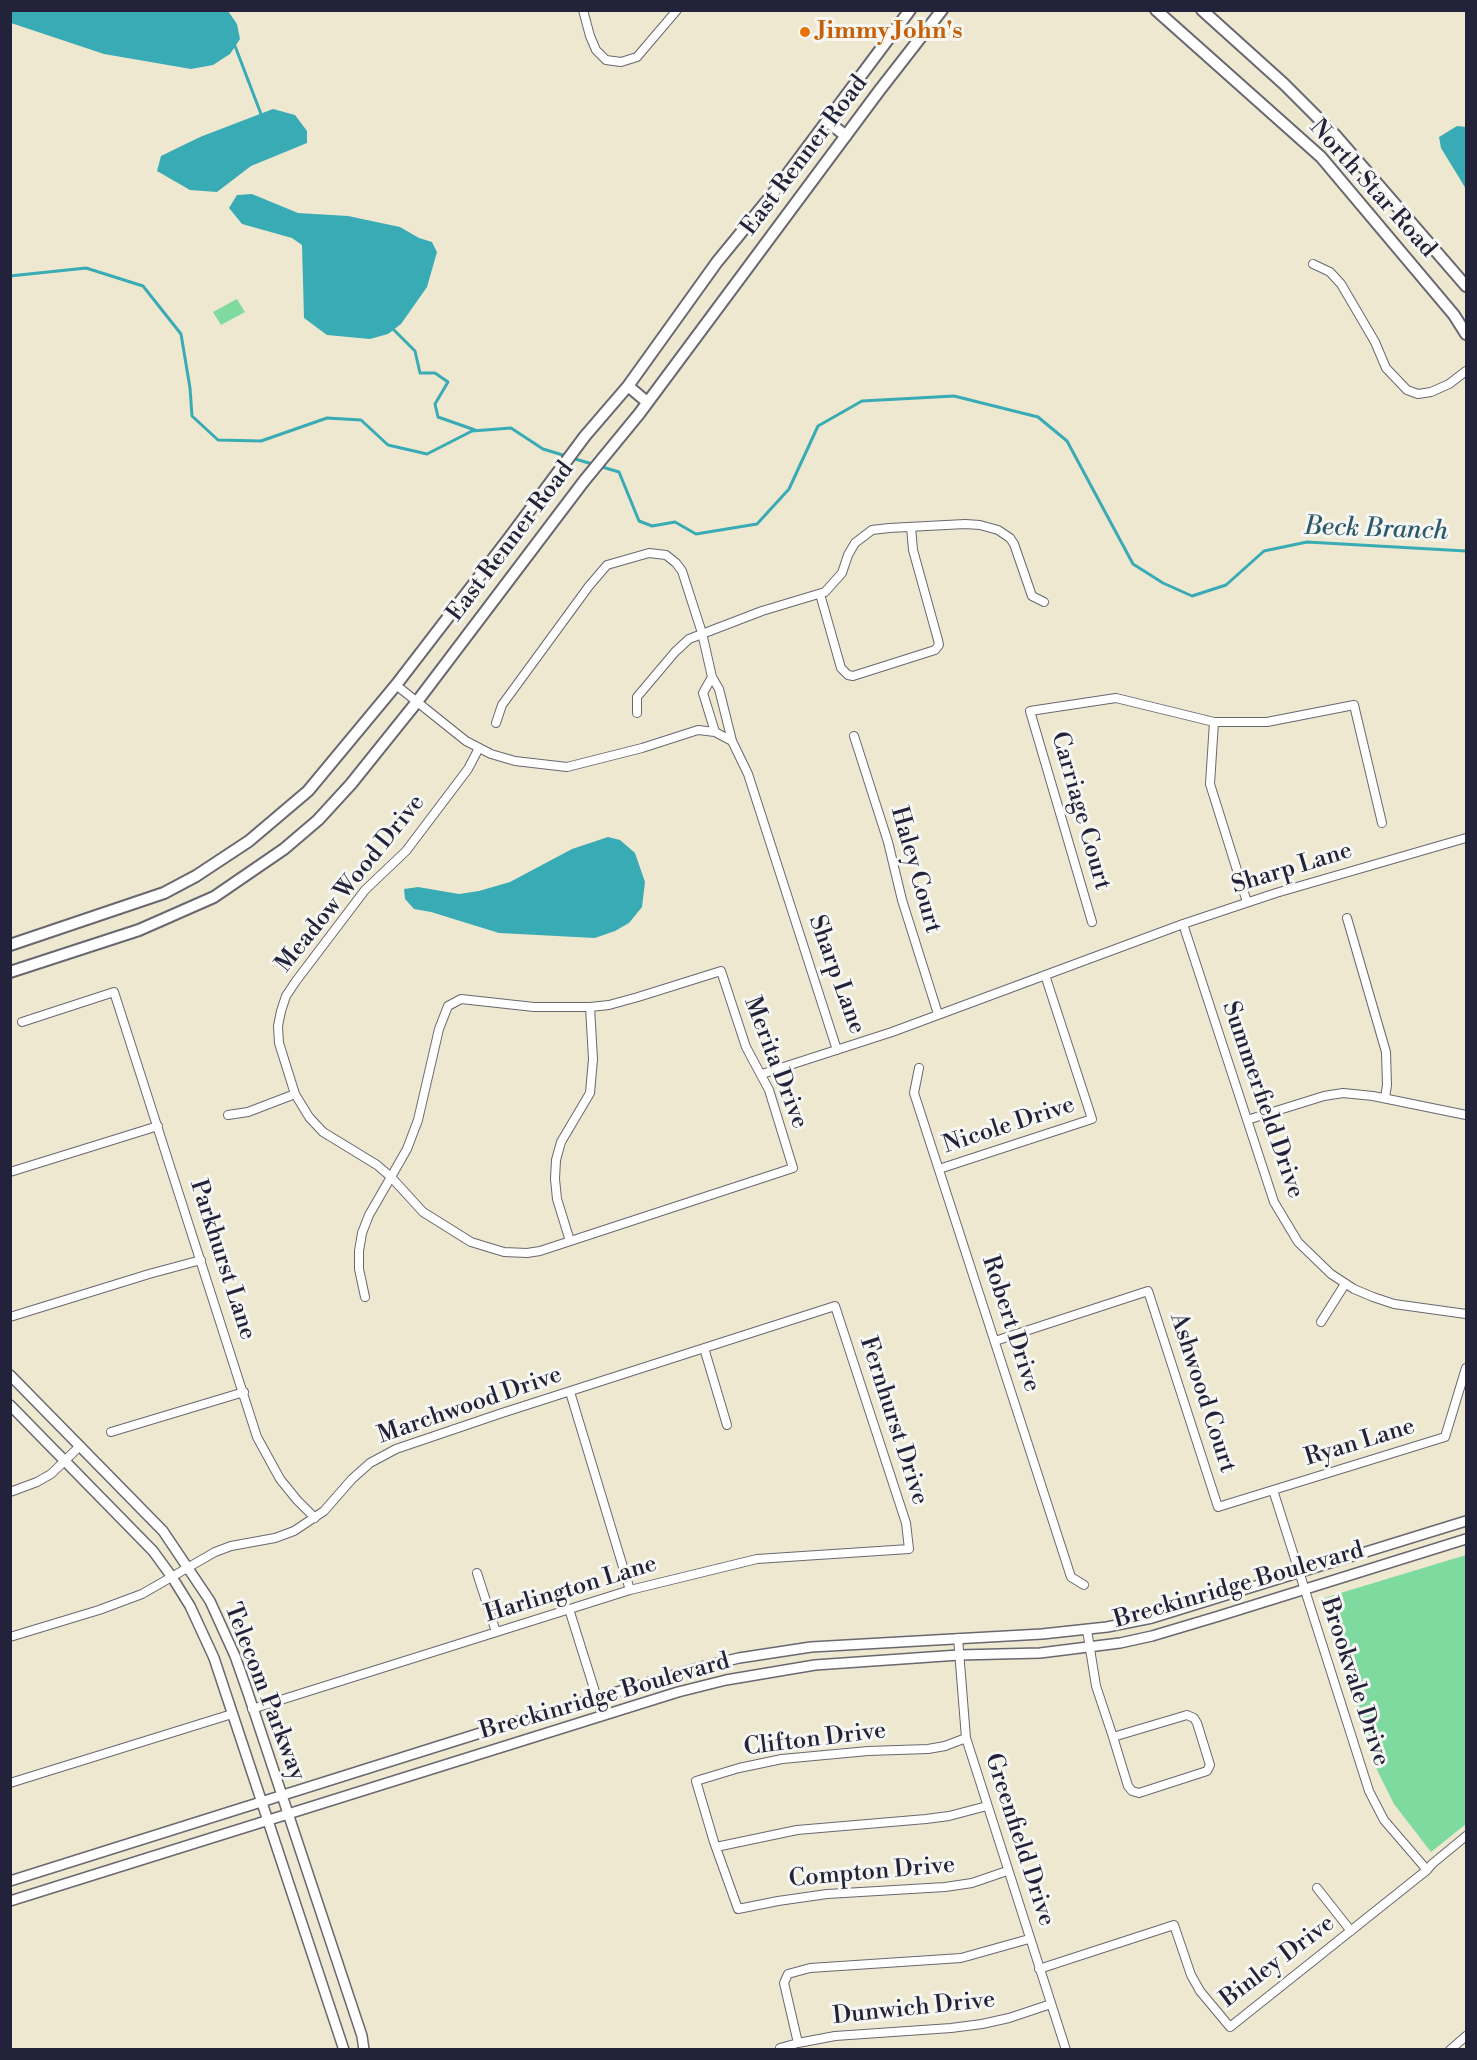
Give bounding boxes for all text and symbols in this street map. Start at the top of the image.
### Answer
place label: Jimmy John's [817,18,963,46]
marker: Jimmy John's [798,25,812,39]
street label: East Renner Road [735,70,875,242]
street label: North Star Road [1302,114,1442,264]
street label: East Renner Road [441,456,581,628]
water label: Beck Branch [1304,512,1448,548]
street label: Carriage Court [1044,729,1116,893]
street label: Meadow Wood Drive [270,789,432,979]
street label: Haley Court [883,803,947,937]
street label: Sharp Lane [1228,837,1356,901]
street label: Sharp Lane [801,912,871,1038]
street label: Merita Drive [737,993,813,1133]
street label: Summerfield Drive [1215,998,1309,1202]
street label: Nicole Drive [940,1091,1078,1161]
street label: Parkhurst Lane [183,1176,261,1344]
street label: Robert Drive [974,1252,1046,1396]
street label: Ashwood Court [1163,1310,1241,1476]
street label: Fernhurst Drive [852,1333,934,1509]
street label: Marchwood Drive [374,1361,566,1451]
street label: Ryan Lane [1301,1413,1419,1473]
street label: Breckinridge Boulevard [1111,1537,1367,1635]
street label: Harlington Lane [481,1550,661,1630]
street label: Brookvale Drive [1313,1594,1395,1770]
street label: Telecom Parkway [217,1599,311,1785]
street label: Breckinridge Boulevard [477,1648,733,1746]
street label: Clifton Drive [742,1717,888,1763]
street label: Greenfield Drive [977,1750,1061,1930]
street label: Compton Drive [788,1851,956,1895]
street label: Binley Drive [1215,1910,1341,2014]
street label: Dunwich Drive [831,1986,997,2032]

